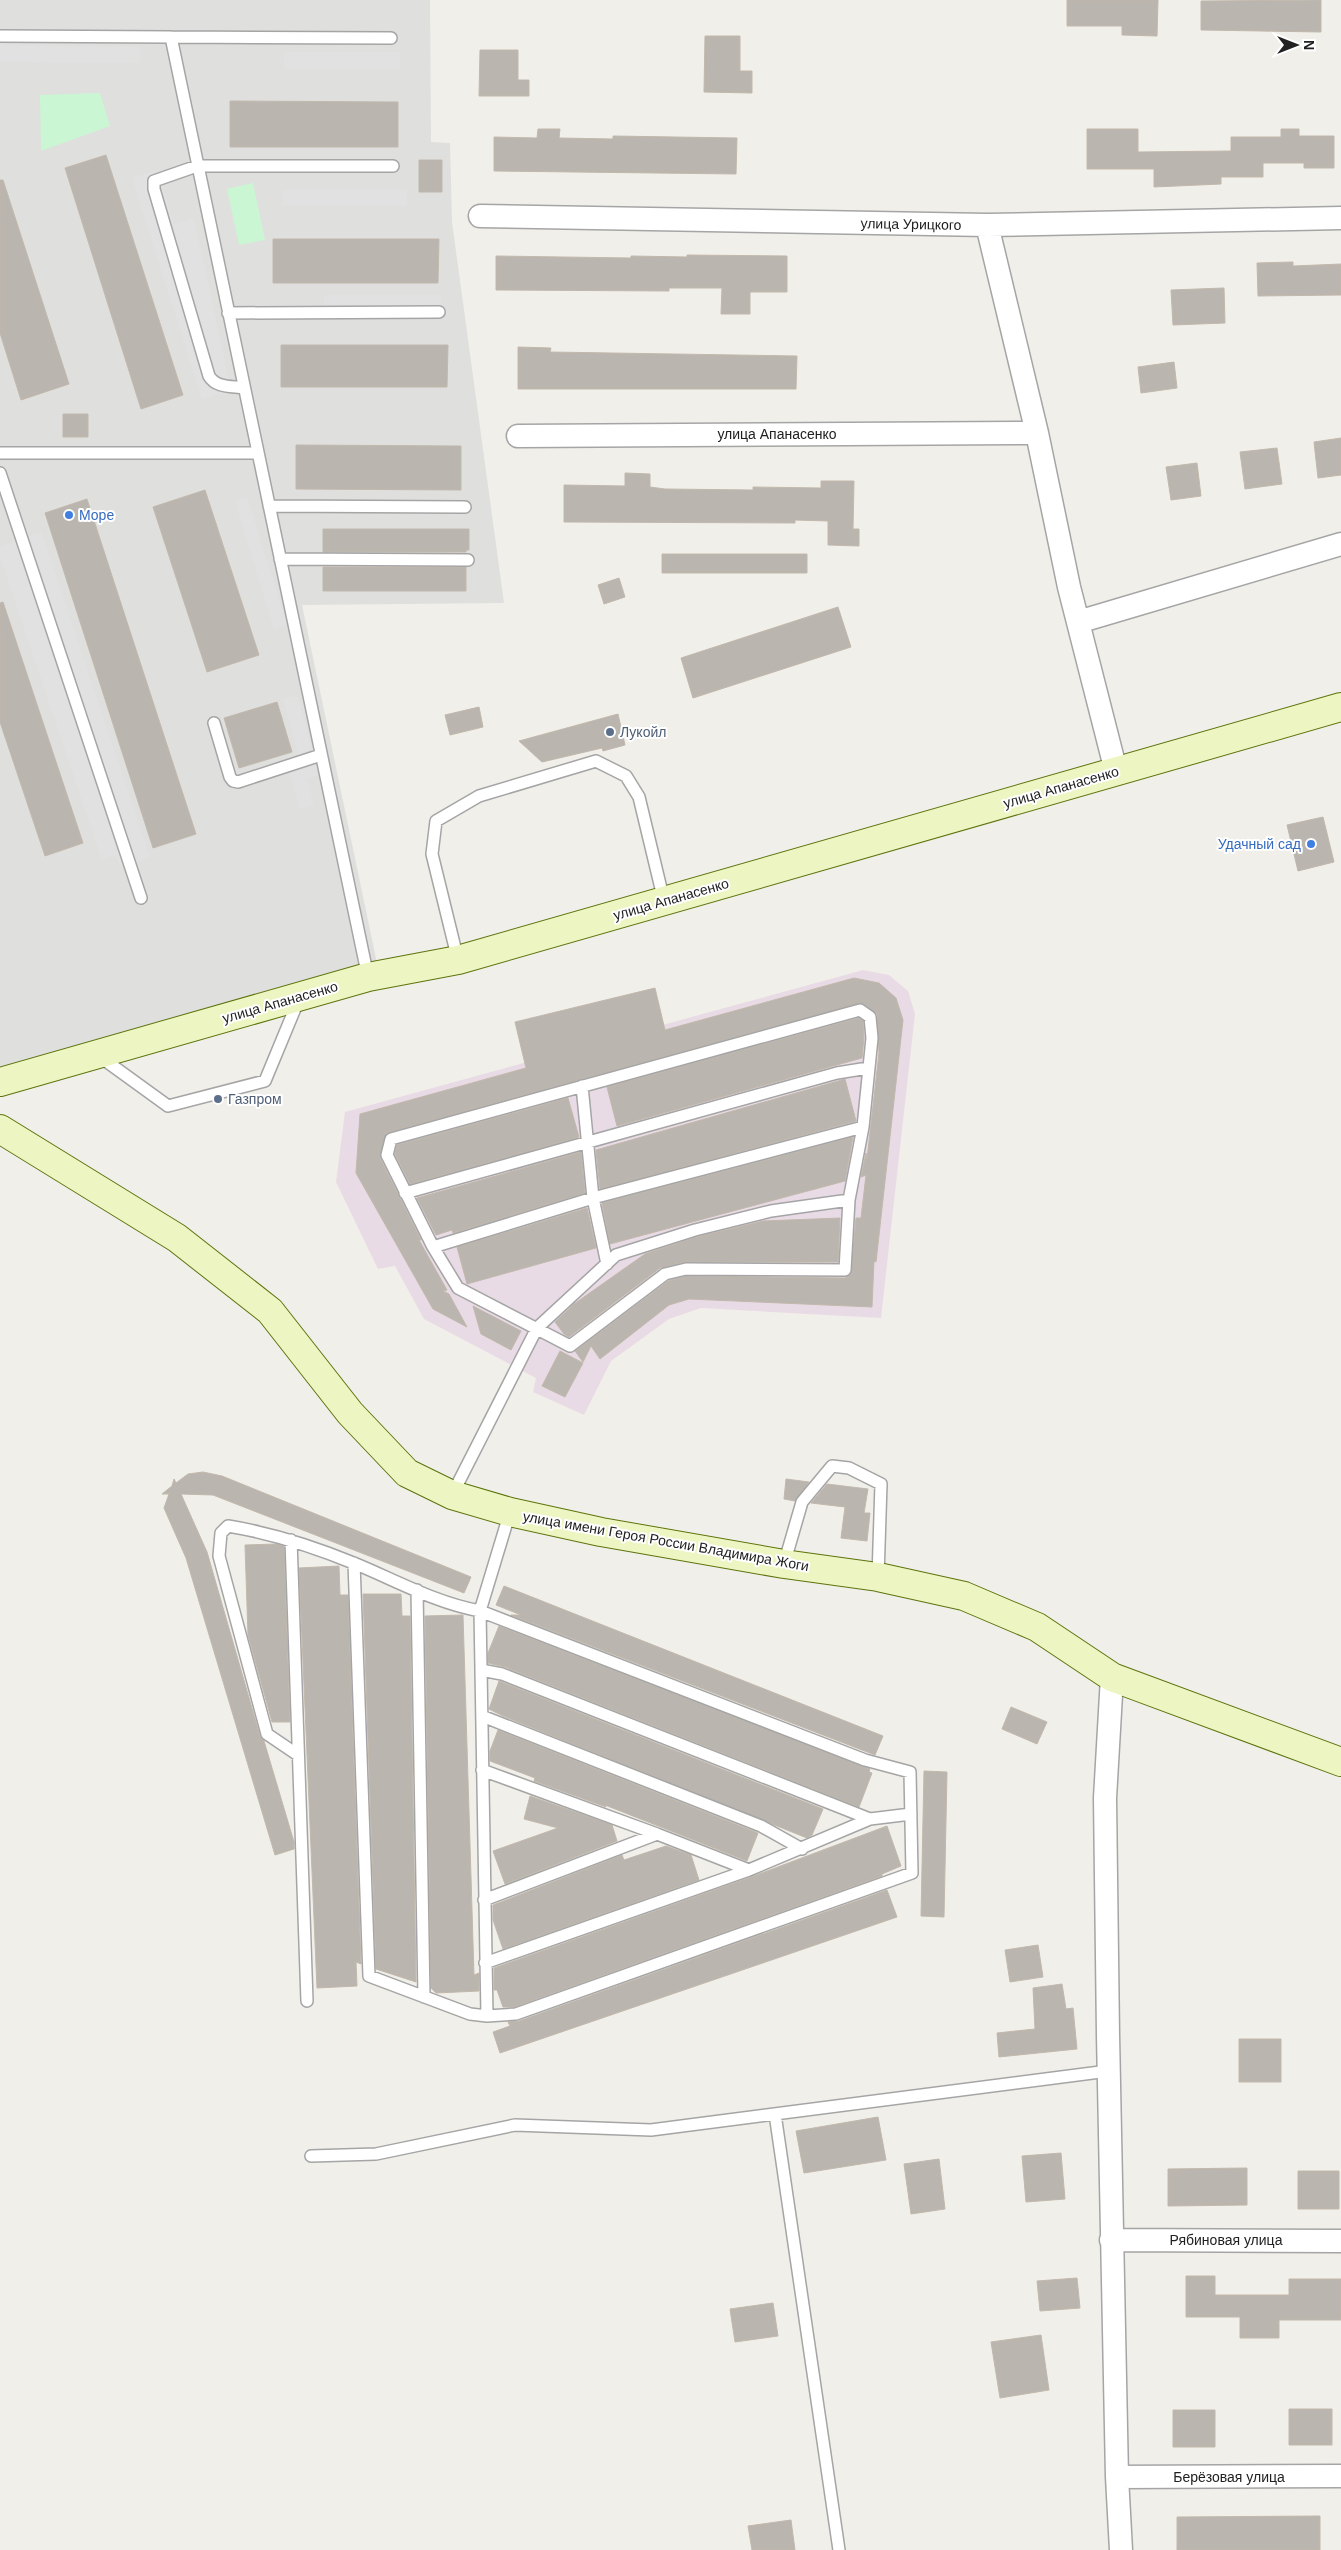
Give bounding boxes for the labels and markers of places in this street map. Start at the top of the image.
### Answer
place label: Море [79,507,114,523]
marker: Море [63,509,75,521]
place label: Лукойл [620,724,666,740]
marker: Лукойл [604,726,616,738]
place label: Удачный сад [1218,836,1301,852]
marker: Удачный сад [1305,838,1317,850]
place label: Газпром [228,1091,282,1107]
marker: Газпром [212,1093,224,1105]

